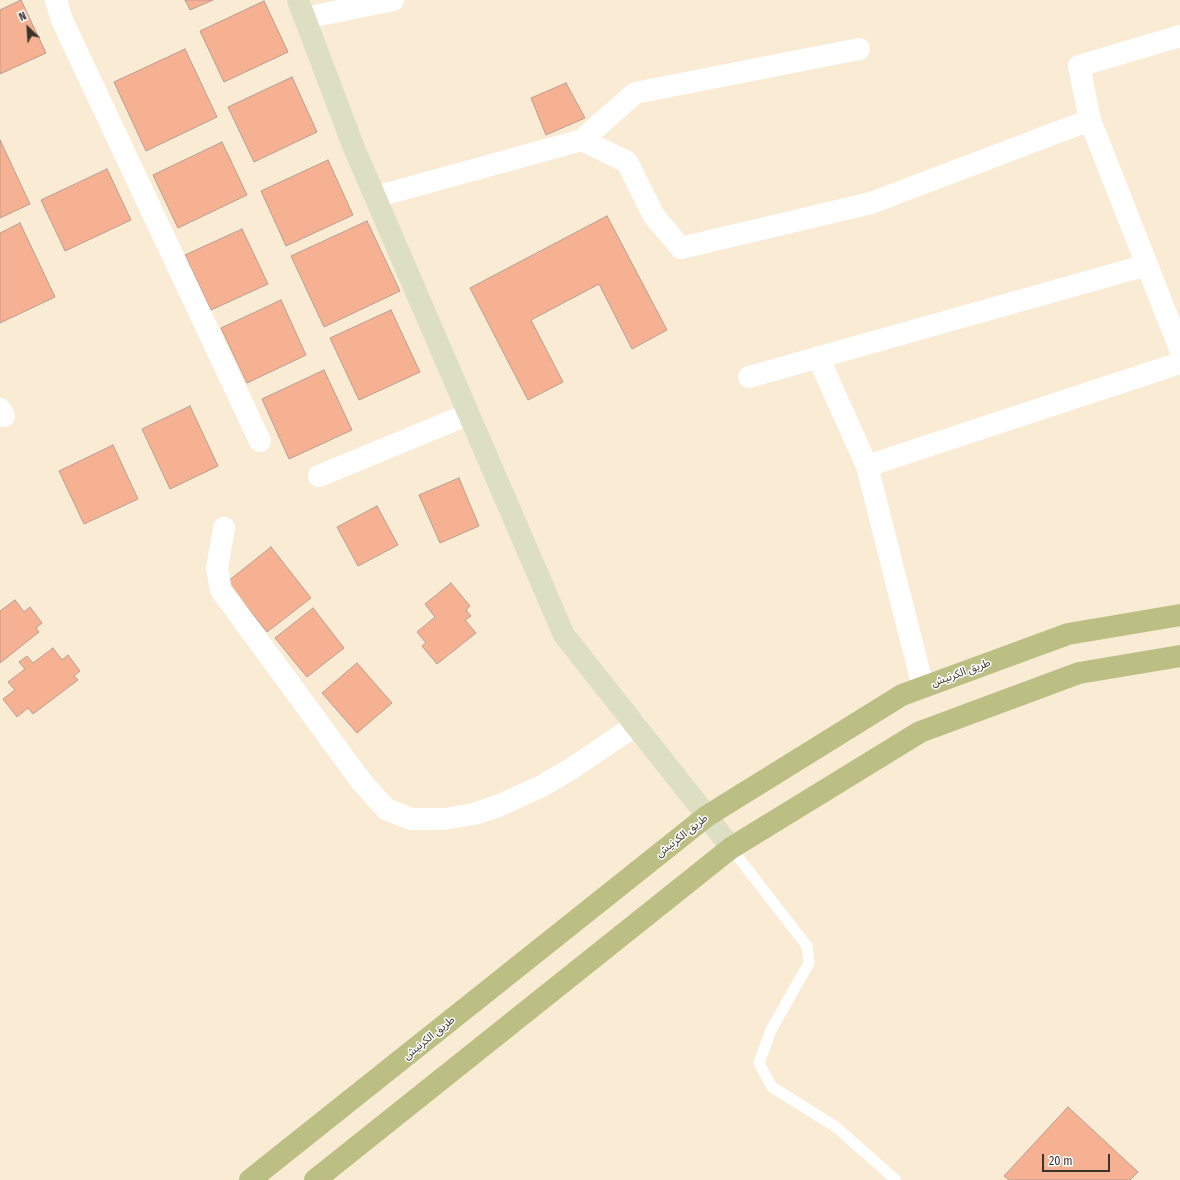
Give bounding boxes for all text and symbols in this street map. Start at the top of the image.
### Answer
north arrow [8,8,48,48]
text: N [17,9,28,24]
street label: طريق الكرنيش [929,656,993,690]
street label: طريق الكرنيش [653,812,711,860]
street label: طريق الكرنيش [401,1013,457,1063]
scale bar [1044,1146,1112,1172]
text: 20 m [1049,1154,1073,1168]

